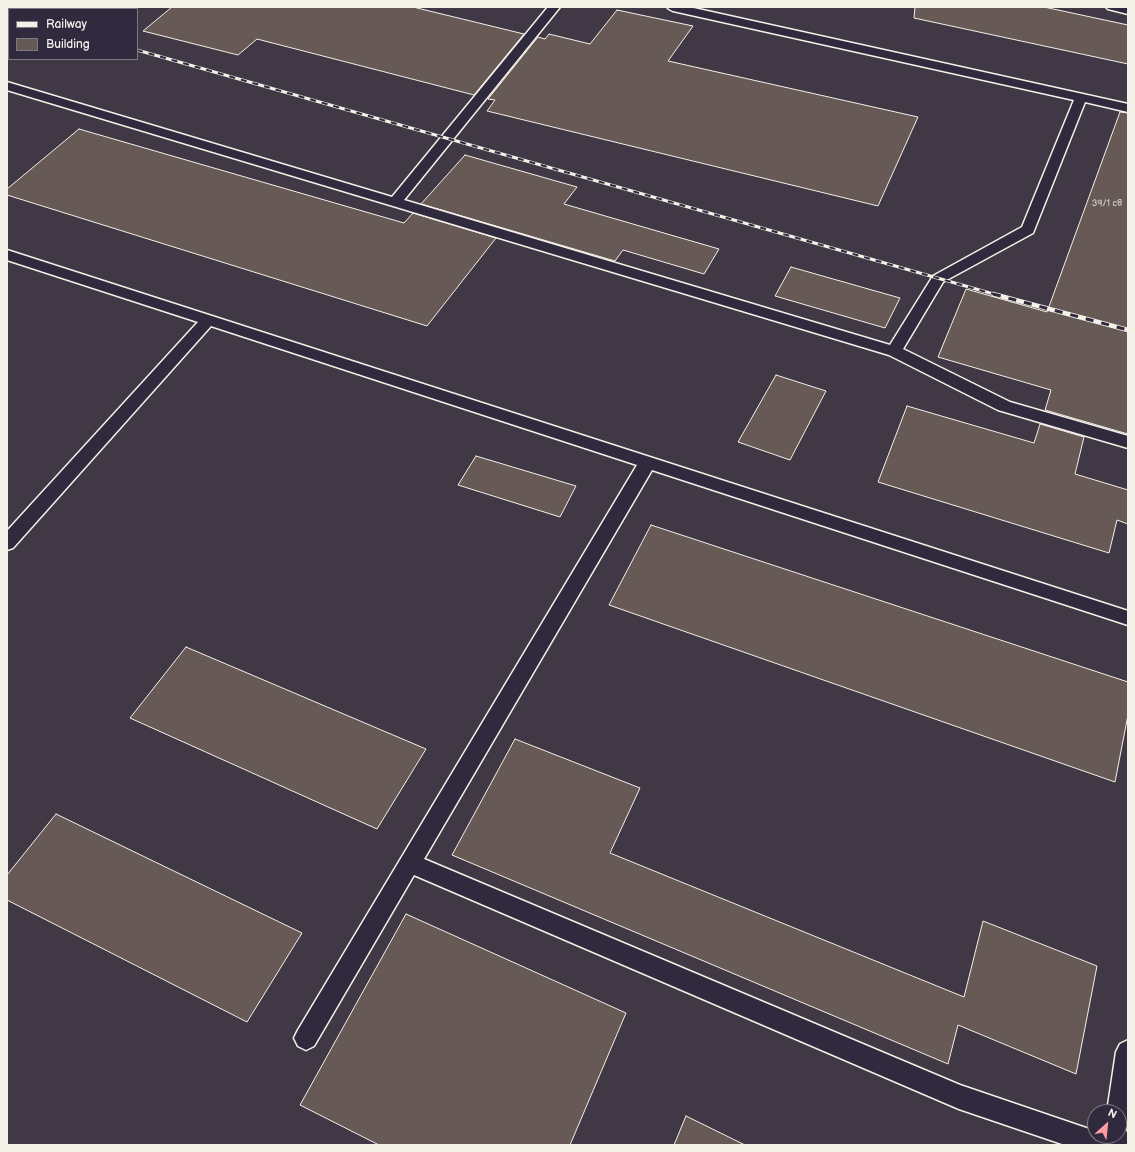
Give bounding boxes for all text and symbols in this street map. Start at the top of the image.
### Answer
legend [8,8,138,60]
text: Railway [46,17,87,32]
text: Building [46,37,90,52]
house number: 39/1 с8 [1092,199,1122,209]
north arrow [1087,1104,1127,1144]
text: N [1106,1106,1119,1121]

